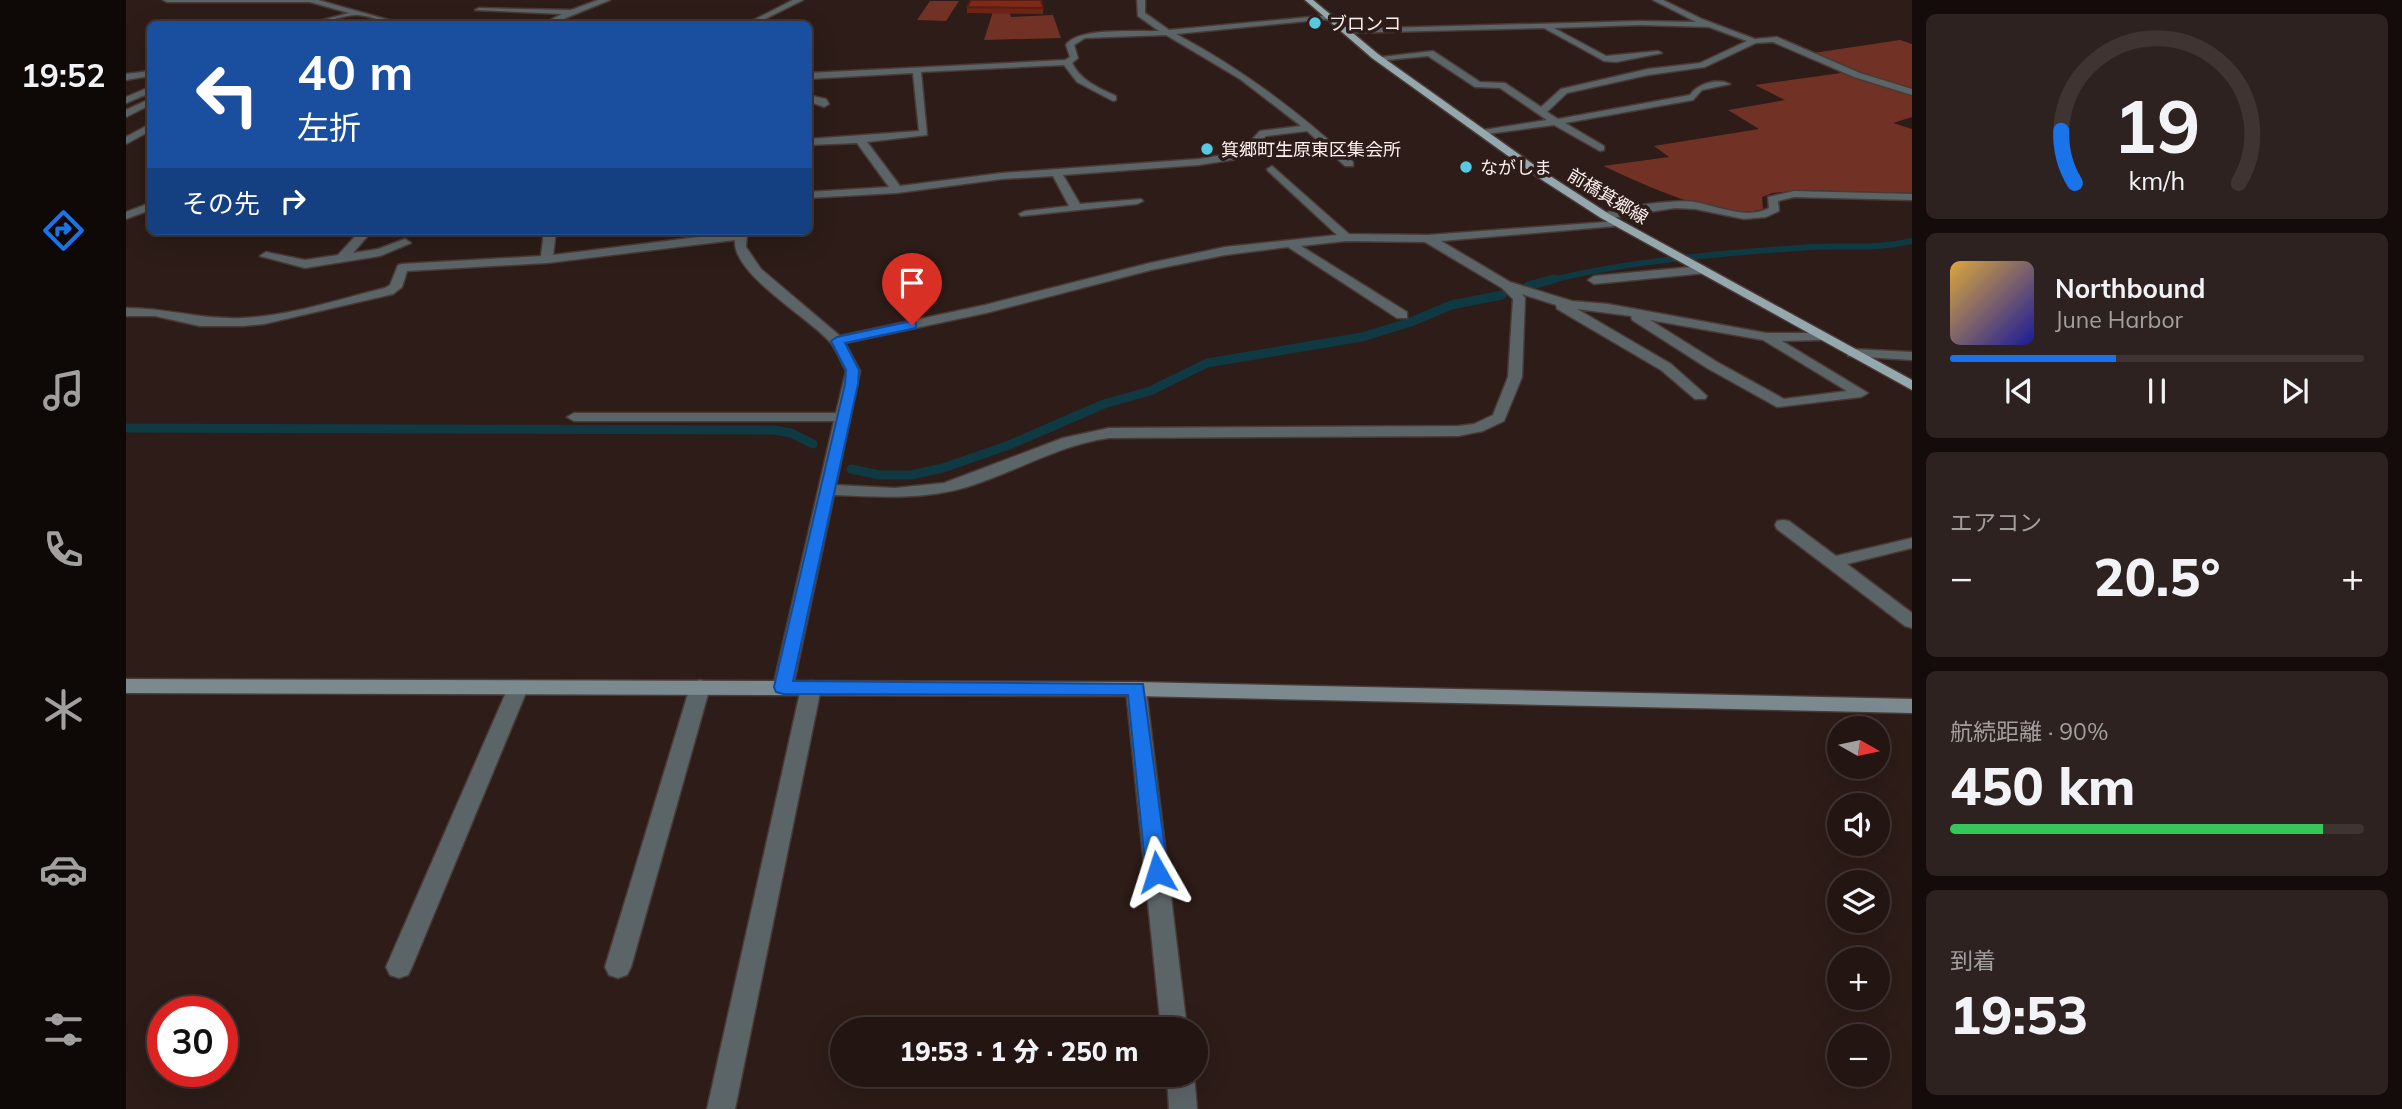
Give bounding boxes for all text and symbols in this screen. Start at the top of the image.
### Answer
place label: ブロンコ [1329,12,1401,35]
marker: ブロンコ [1307,15,1323,31]
text: 40 m [297,41,413,102]
icon: left [182,49,273,140]
text: 19:52 [21,55,105,95]
text: 19 [2113,80,2201,171]
text: 左折 [297,107,361,147]
place label: 箕郷町生原東区集会所 [1221,138,1401,161]
marker: 箕郷町生原東区集会所 [1199,141,1215,157]
place label: ながしま [1480,156,1552,179]
marker: ながしま [1458,159,1474,175]
street label: 前橋箕郷線 [1564,163,1652,229]
text: km/h [2129,164,2185,195]
icon: right [274,182,312,220]
text: その先 [182,187,260,220]
icon: directions [39,206,88,255]
pin [882,253,942,325]
icon: arrive [893,264,931,302]
text: Northbound [2055,272,2205,305]
text: June Harbor [2055,305,2183,334]
icon: music [39,366,88,415]
icon: previous [2000,372,2038,410]
icon: pause [2138,372,2176,410]
icon: next [2276,372,2314,410]
text: エアコン [1950,508,2042,537]
icon: phone [39,525,88,574]
text: 20.5° [2093,544,2221,609]
text: − [1950,553,1973,601]
text: + [2341,553,2364,601]
icon: climate [39,685,88,734]
north arrow [1827,716,1890,779]
map controls [1827,716,1890,1087]
text: 航続距離 · 90% [1950,717,2108,746]
text: 450 km [1950,753,2135,818]
button: sound [1827,793,1890,856]
position arrow [1120,835,1194,909]
icon: car [39,845,88,894]
button: layers [1827,870,1890,933]
text: 到着 [1950,946,1996,975]
button: + [1827,947,1890,1010]
text: 19:53 [1950,982,2088,1047]
speed limit sign: 30 [147,996,238,1087]
icon: filters [39,1005,88,1054]
button: − [1827,1024,1890,1087]
text: 19:53 · 1 分 · 250 m [900,1035,1138,1068]

